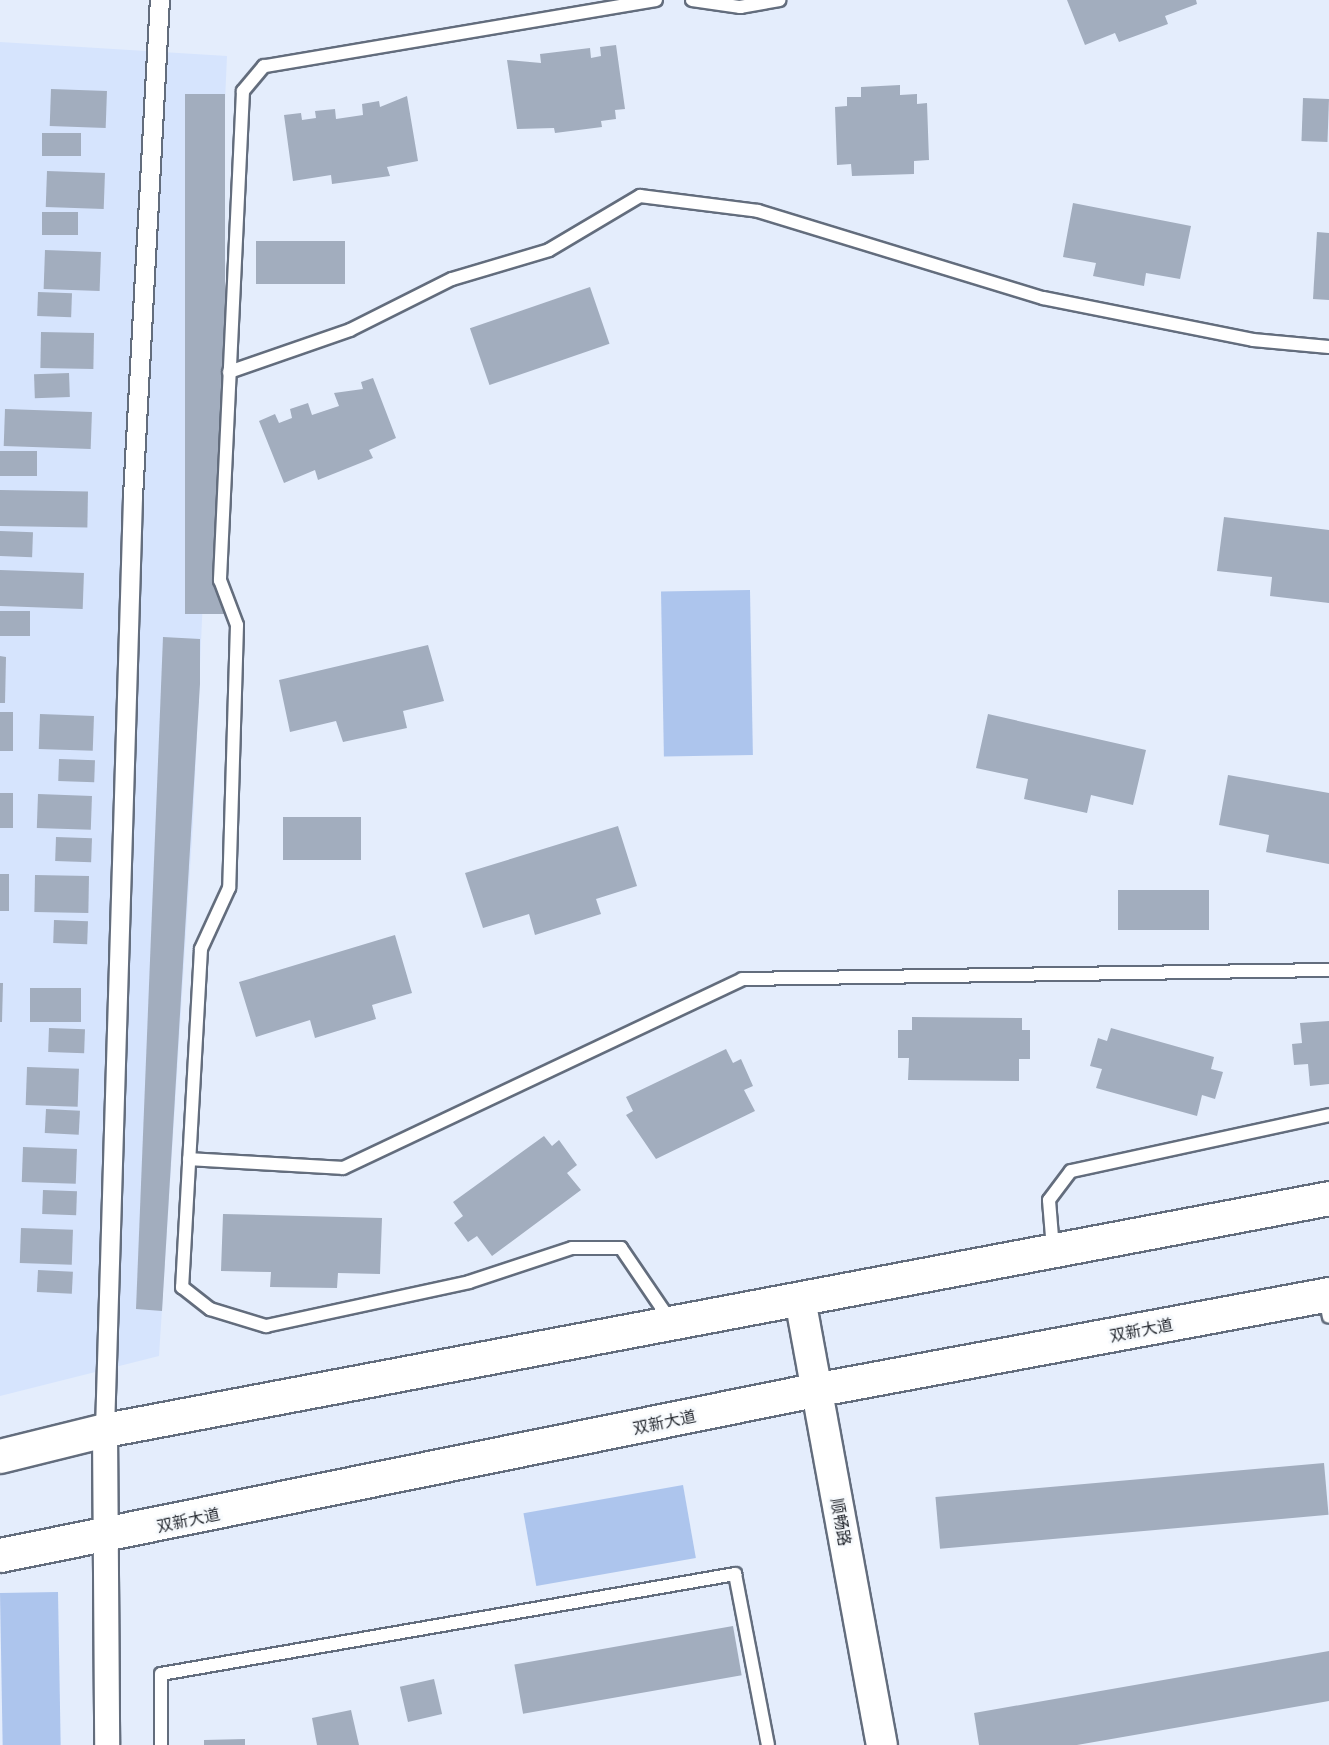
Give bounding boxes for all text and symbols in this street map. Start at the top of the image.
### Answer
street label: 双新大道 [1108,1313,1174,1345]
street label: 双新大道 [631,1405,697,1437]
street label: 顺畅路 [828,1497,856,1547]
street label: 双新大道 [155,1503,221,1535]

